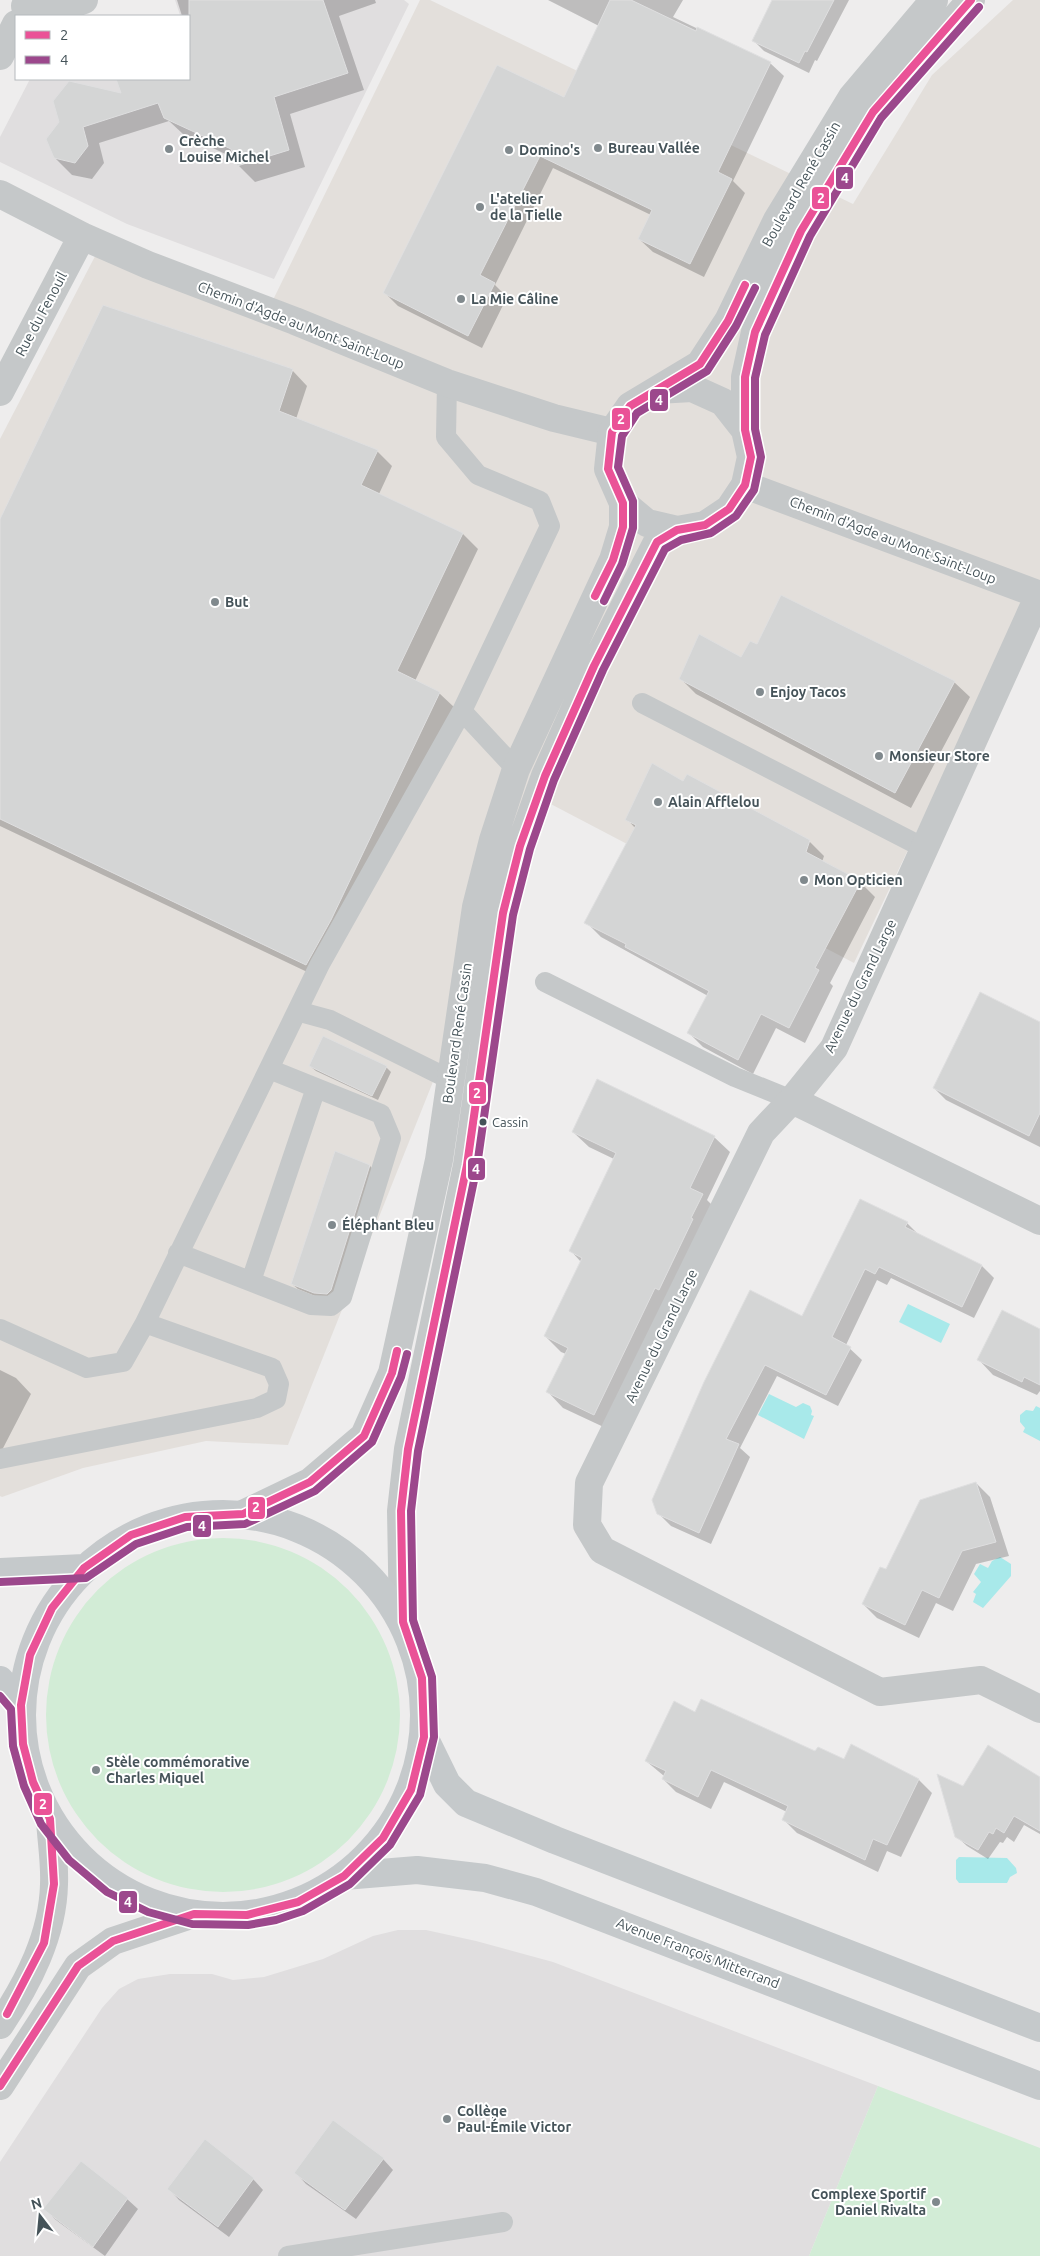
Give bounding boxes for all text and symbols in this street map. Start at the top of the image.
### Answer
legend [15,15,190,80]
text: 2 [60,26,68,43]
text: 4 [60,51,68,68]
street label: Boulevard René Cassin [759,119,843,249]
place label: Crèche Louise Michel [179,133,269,165]
place label: Bureau Vallée [608,140,700,156]
place label: Domino's [519,142,580,158]
marker: Bureau Vallée [592,142,604,154]
marker: Crèche Louise Michel [163,143,175,155]
marker: Domino's [503,144,515,156]
line badge: 4 [835,166,854,190]
text: 4 [841,170,849,186]
line badge: 2 [811,186,830,210]
text: 2 [817,190,825,206]
place label: L'atelier de la Tielle [490,191,562,223]
marker: L'atelier de la Tielle [474,201,486,213]
street label: Rue du Fenouil [12,269,70,359]
street label: Chemin d'Agde au Mont Saint-Loup [195,278,407,372]
place label: La Mie Câline [471,291,559,307]
marker: La Mie Câline [455,293,467,305]
line badge: 4 [649,388,669,412]
text: 4 [655,392,663,408]
line badge: 2 [611,407,631,431]
text: 2 [617,411,625,427]
street label: Chemin d'Agde au Mont Saint-Loup [787,493,999,587]
place label: But [225,594,249,610]
marker: But [209,596,221,608]
place label: Enjoy Tacos [770,684,847,700]
marker: Enjoy Tacos [754,686,766,698]
place label: Monsieur Store [889,748,990,764]
marker: Monsieur Store [873,750,885,762]
place label: Alain Afflelou [668,794,760,810]
marker: Alain Afflelou [652,796,664,808]
place label: Mon Opticien [814,872,903,888]
marker: Mon Opticien [798,874,810,886]
street label: Avenue du Grand Large [821,917,899,1055]
street label: Boulevard René Cassin [439,962,475,1104]
line badge: 2 [468,1081,487,1105]
text: 2 [473,1085,481,1101]
place label: Cassin [492,1115,529,1129]
marker: Cassin [478,1117,488,1127]
line badge: 4 [467,1157,486,1181]
text: 4 [472,1161,480,1177]
place label: Éléphant Bleu [342,1216,434,1233]
marker: Éléphant Bleu [326,1219,338,1231]
street label: Avenue du Grand Large [622,1267,700,1405]
line badge: 2 [247,1496,266,1520]
text: 2 [252,1499,260,1515]
line badge: 4 [192,1514,212,1538]
text: 4 [198,1518,206,1534]
place label: Stèle commémorative Charles Miquel [106,1754,250,1786]
marker: Stèle commémorative Charles Miquel [90,1764,102,1776]
line badge: 2 [33,1792,53,1816]
text: 2 [39,1796,47,1812]
line badge: 4 [118,1890,138,1914]
text: 4 [124,1894,132,1910]
street label: Avenue François Mitterrand [614,1914,782,1992]
place label: Collège Paul-Émile Victor [457,2103,571,2135]
marker: Collège Paul-Émile Victor [441,2113,453,2125]
place label: Complexe Sportif Daniel Rivalta [811,2186,926,2218]
north arrow [15,2191,65,2241]
text: N [29,2194,44,2213]
marker: Complexe Sportif Daniel Rivalta [930,2196,942,2208]

